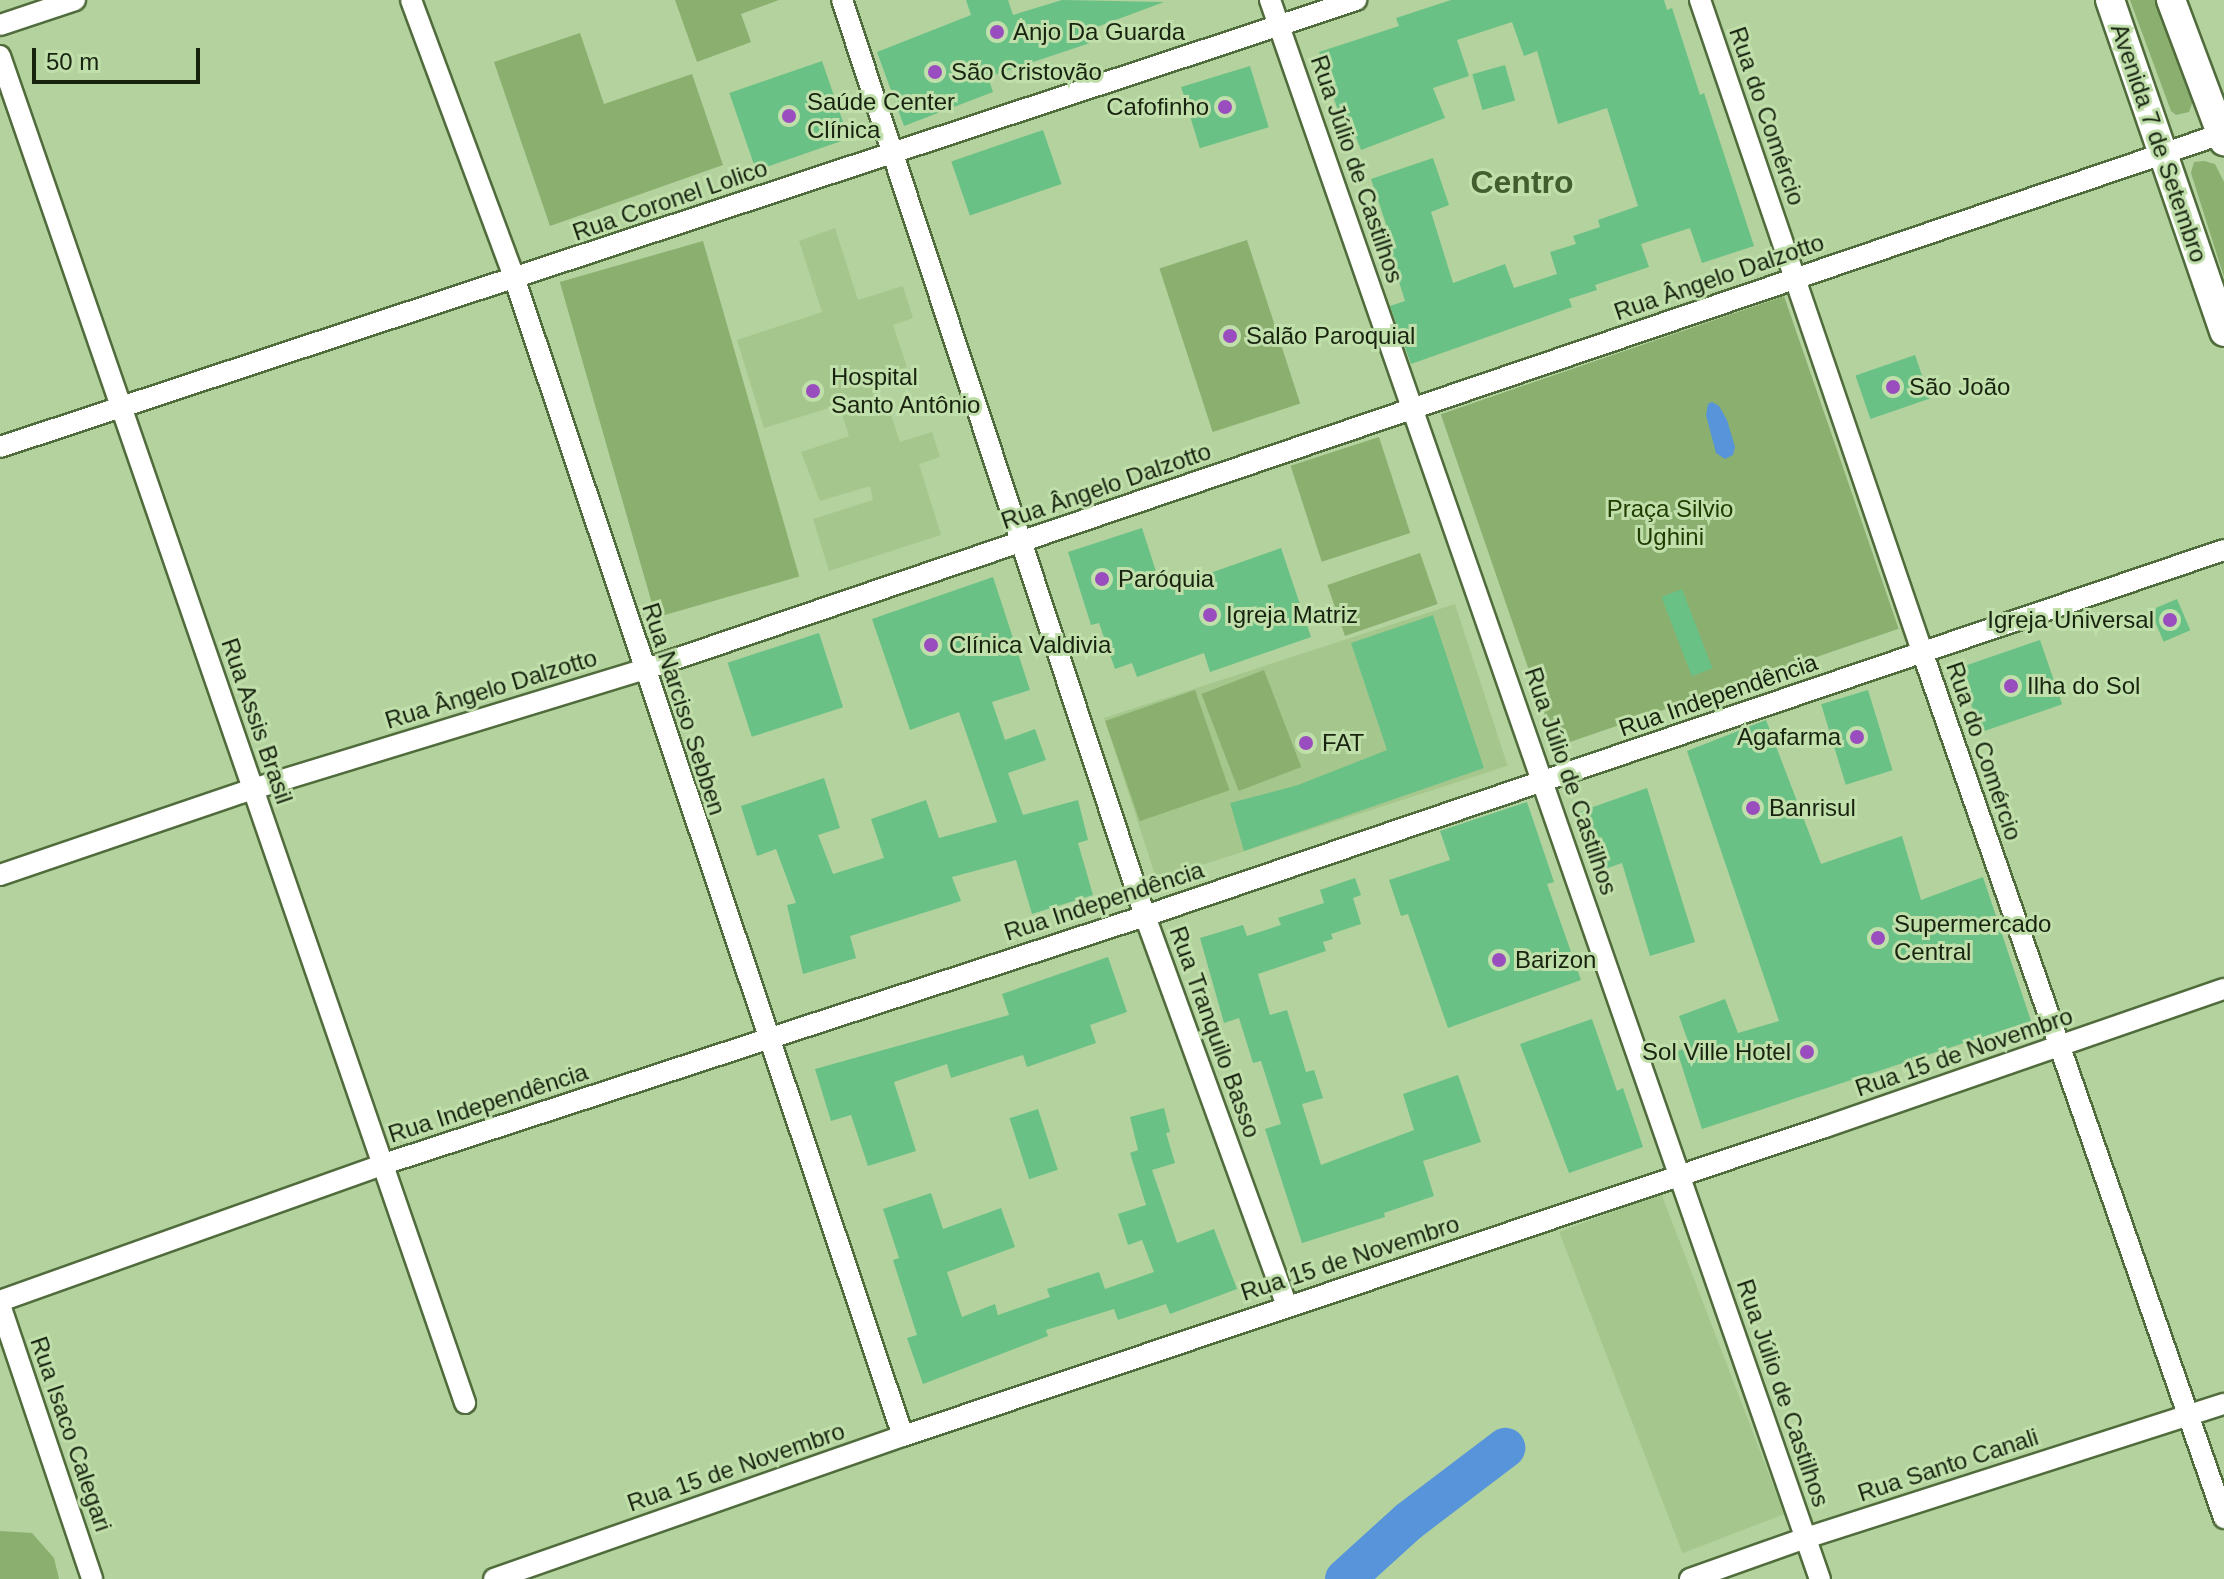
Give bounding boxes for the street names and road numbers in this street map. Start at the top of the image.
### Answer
street label: Avenida 7 de Setembro [2105,20,2213,266]
street label: Rua do Comércio [1723,23,1811,209]
street label: Rua Júlio de Castilhos [1305,51,1409,287]
street label: Rua Coronel Lolico [569,153,771,247]
street label: Rua Ângelo Dalzotto [1610,228,1828,326]
street label: Rua Ângelo Dalzotto [997,437,1215,535]
street label: Rua Narciso Sebben [636,599,732,819]
street label: Rua Assis Brasil [215,634,299,808]
street label: Rua Ângelo Dalzotto [382,643,600,735]
street label: Rua Independência [1615,647,1821,743]
street label: Rua do Comércio [1940,658,2028,844]
street label: Rua Júlio de Castilhos [1519,663,1623,899]
street label: Rua Independência [1001,855,1207,947]
street label: Rua Tranquilo Basso [1163,922,1267,1142]
street label: Rua 15 de Novembro [1851,1001,2077,1103]
street label: Rua Independência [385,1057,591,1149]
street label: Rua 15 de Novembro [1237,1209,1463,1307]
street label: Rua Júlio de Castilhos [1731,1275,1835,1511]
street label: Rua Isaco Calegari [24,1333,118,1535]
street label: Rua 15 de Novembro [623,1416,849,1518]
street label: Rua Santo Canali [1854,1422,2042,1508]

